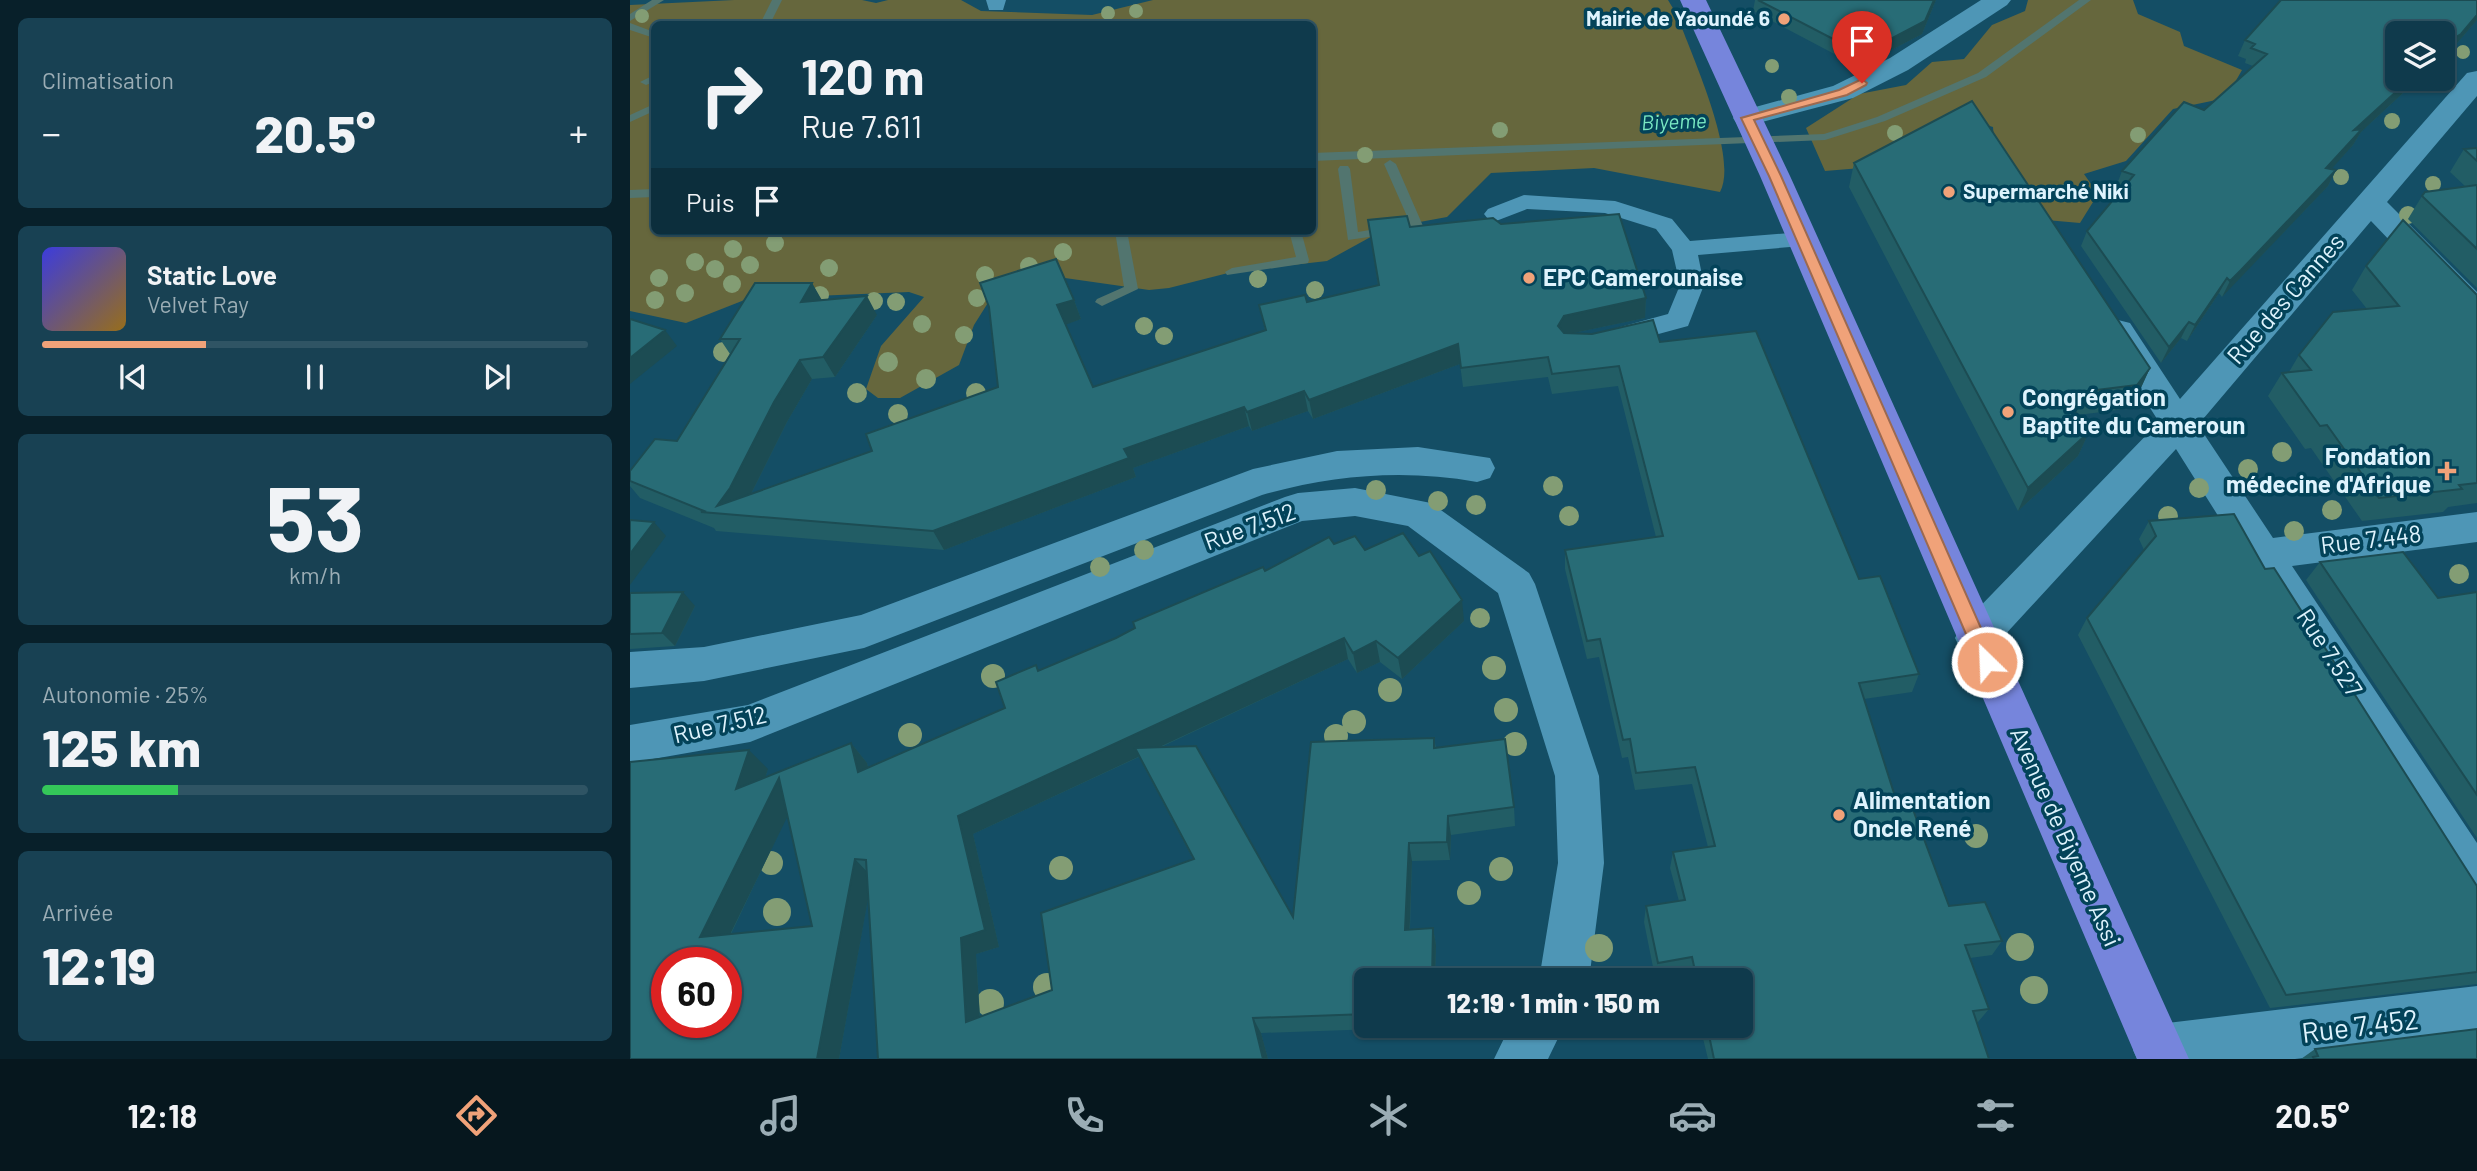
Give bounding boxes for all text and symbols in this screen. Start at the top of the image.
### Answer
place label: Mairie de Yaoundé 6 [1586,5,1770,30]
marker: Mairie de Yaoundé 6 [1776,11,1792,27]
pin [1832,11,1892,83]
map controls [2385,21,2455,91]
button: layers [2385,21,2455,91]
icon: arrive [1843,22,1881,60]
text: 120 m [801,46,924,105]
icon: right [686,49,777,140]
text: Climatisation [42,66,174,94]
text: 20.5° [254,101,376,163]
text: Rue 7.611 [801,106,922,144]
water label: Biyeme [1641,107,1707,134]
text: − [42,109,61,155]
text: + [569,109,588,155]
place label: Supermarché Niki [1963,178,2129,203]
icon: arrive [748,182,786,220]
marker: Supermarché Niki [1941,184,1957,200]
text: Puis [686,186,734,217]
street label: Rue des Cannes [2220,227,2349,369]
text: Static Love [147,259,277,290]
place label: EPC Camerounaise [1543,262,1743,291]
marker: EPC Camerounaise [1521,270,1537,286]
text: Velvet Ray [147,290,249,318]
icon: previous [114,358,152,396]
icon: pause [296,358,334,396]
icon: next [478,358,516,396]
place label: Congrégation Baptite du Cameroun [2022,382,2245,439]
marker: Congrégation Baptite du Cameroun [2000,404,2016,420]
place label: Fondation médecine d'Afrique [2226,441,2431,498]
text: 53 [266,461,364,570]
marker: Fondation médecine d'Afrique [2437,461,2457,481]
street label: Rue 7.512 [1200,496,1299,555]
street label: Rue 7.448 [2319,518,2423,559]
text: km/h [289,561,341,589]
street label: Rue 7.527 [2291,603,2369,701]
position arrow [1950,625,2024,699]
text: Autonomie · 25% [42,680,208,708]
street label: Rue 7.512 [670,699,769,748]
text: 125 km [42,715,201,777]
street label: Avenue de Biyeme Assi [2005,722,2128,951]
place label: Alimentation Oncle René [1853,785,1991,842]
marker: Alimentation Oncle René [1831,807,1847,823]
text: Arrivée [42,898,114,926]
text: 12:19 [42,933,156,995]
speed limit sign: 60 [651,947,742,1038]
text: 12:19 · 1 min · 150 m [1447,987,1660,1018]
street label: Rue 7.452 [2300,1001,2420,1049]
icon: directions [452,1091,501,1140]
icon: music [756,1091,805,1140]
icon: phone [1060,1091,1109,1140]
icon: climate [1364,1091,1413,1140]
icon: car [1668,1091,1717,1140]
icon: filters [1971,1091,2020,1140]
text: 12:18 [127,1096,197,1134]
text: 20.5° [2275,1096,2349,1134]

